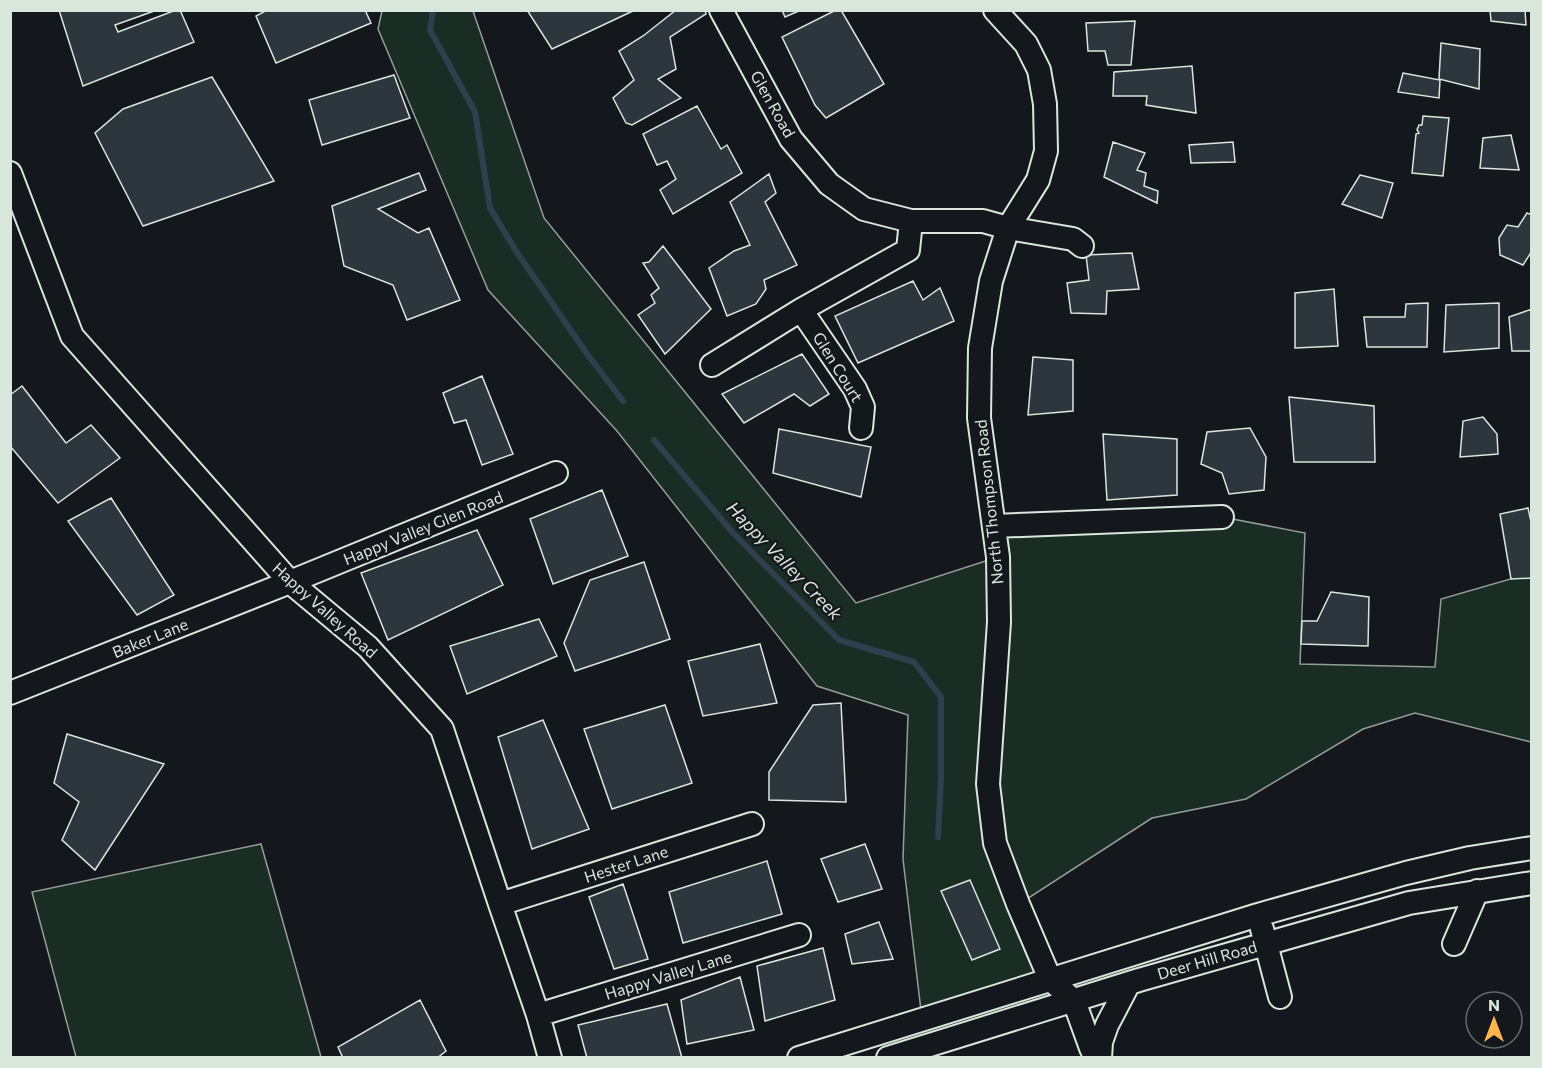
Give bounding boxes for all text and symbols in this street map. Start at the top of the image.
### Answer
street label: Glen Road [747,67,800,141]
street label: Glen Court [809,328,868,406]
street label: North Thompson Road [970,419,1007,585]
street label: Happy Valley Glen Road [340,487,505,568]
water label: Happy Valley Creek [722,496,848,625]
street label: Happy Valley Road [269,558,381,662]
street label: Baker Lane [109,614,190,661]
street label: Hester Lane [581,841,670,886]
street label: Deer Hill Road [1155,936,1259,983]
street label: Happy Valley Lane [602,946,734,1003]
north arrow [1464,990,1524,1050]
text: N [1488,995,1500,1014]

